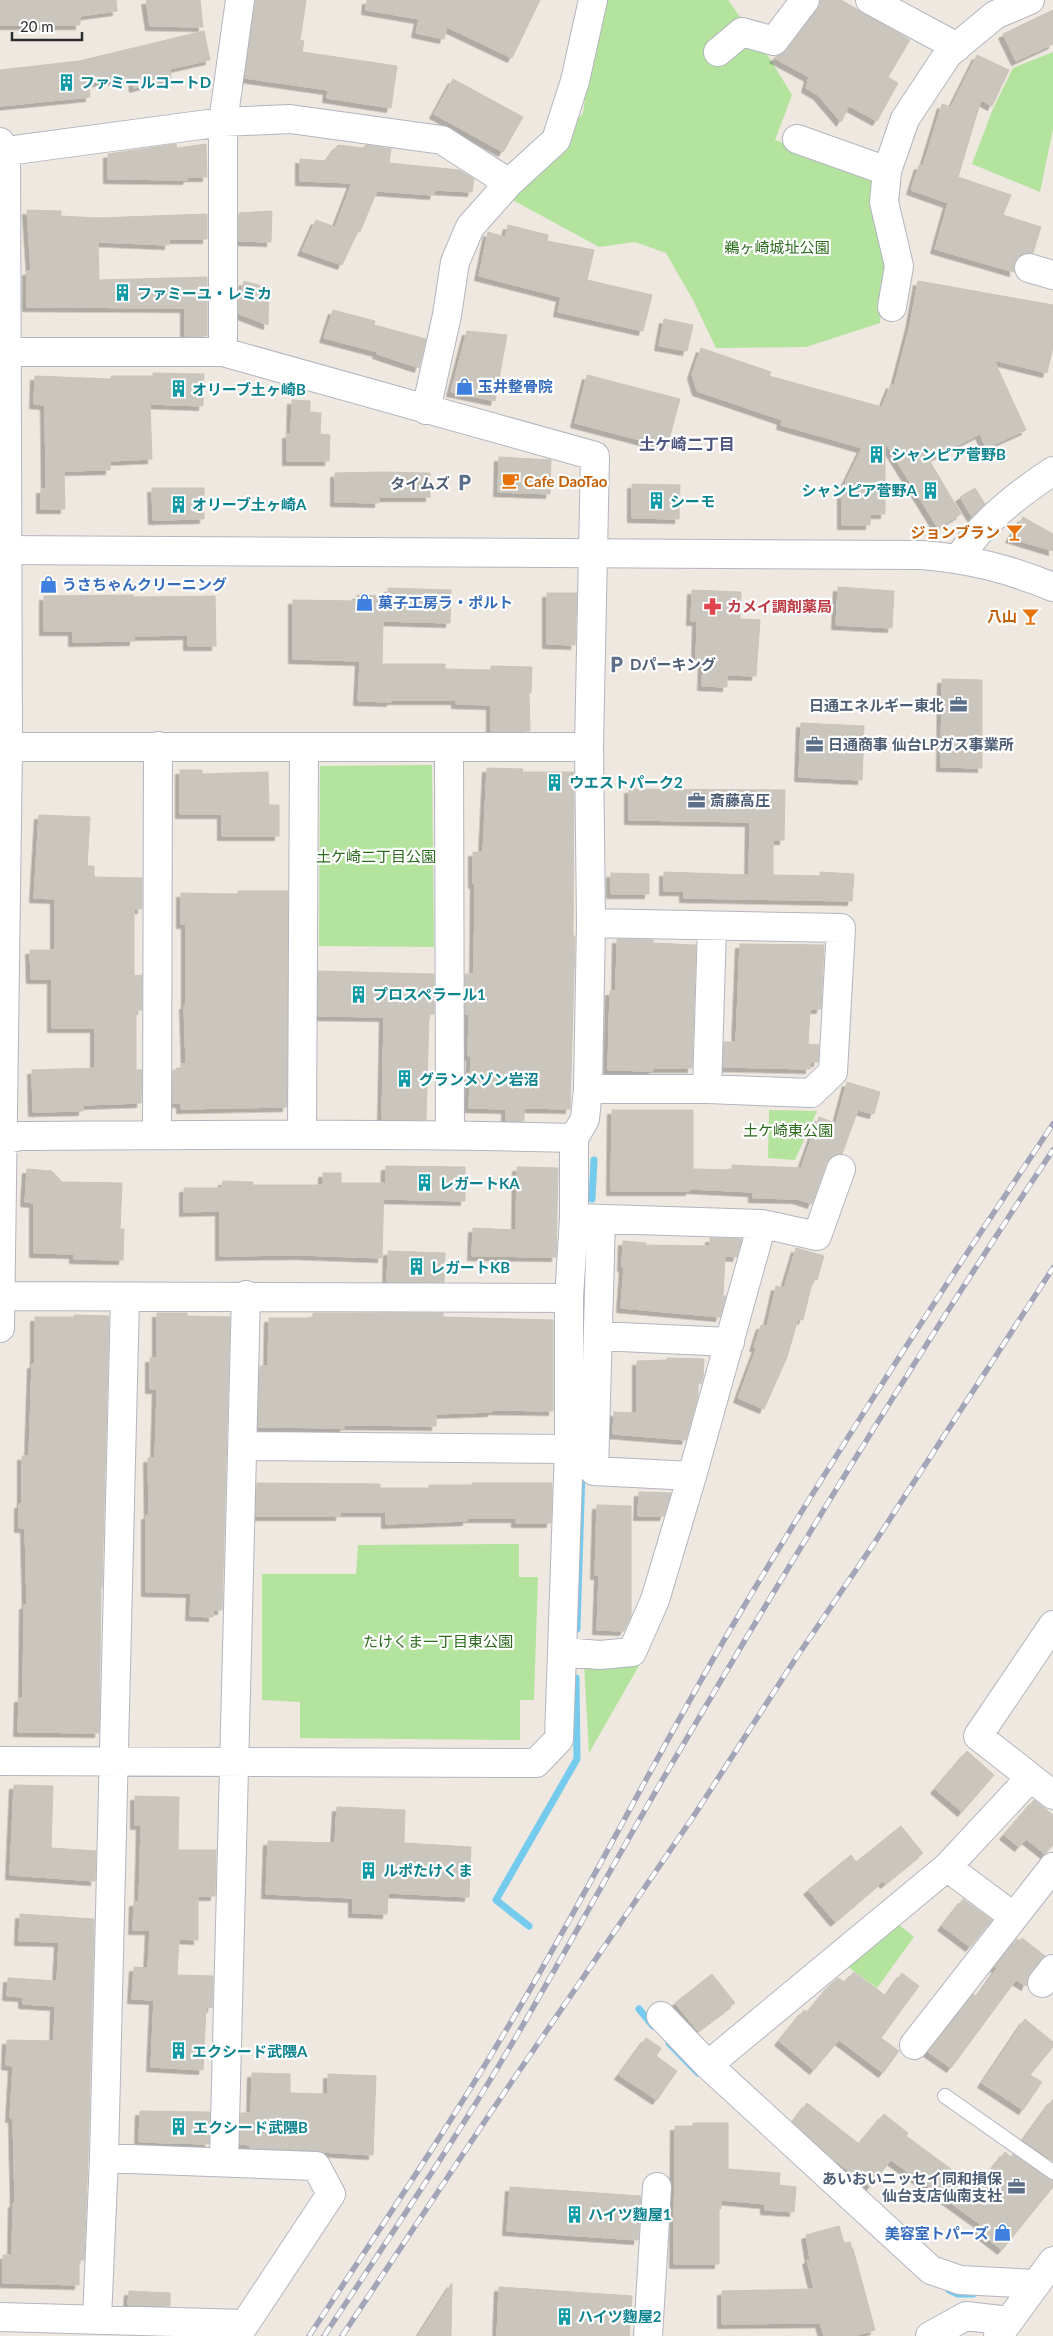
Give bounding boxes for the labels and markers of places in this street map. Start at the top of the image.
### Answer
building icon: ファミールコートD [56,72,76,92]
place label: ファミールコートD [80,73,211,91]
building icon: ファミーユ・レミカ [113,283,133,303]
place label: ファミーユ・レミカ [137,284,272,302]
shop icon: 玉井整骨院 [454,376,474,396]
place label: 玉井整骨院 [478,377,553,395]
building icon: オリーブ土ヶ崎B [168,379,188,399]
place label: オリーブ土ヶ崎B [192,380,306,398]
building icon: シャンピア菅野B [867,444,887,464]
place label: シャンピア菅野B [891,445,1006,463]
cafe icon: Cafe DaoTao [500,471,520,491]
place label: Cafe DaoTao [524,472,608,490]
parking icon: タイムズ [454,473,474,493]
place label: タイムズ [390,474,450,492]
building icon: シャンピア菅野A [921,480,941,500]
place label: シャンピア菅野A [802,481,918,499]
building icon: シーモ [646,491,666,511]
place label: シーモ [670,492,715,510]
building icon: オリーブ土ヶ崎A [168,494,188,514]
place label: オリーブ土ヶ崎A [192,495,307,513]
bar icon: ジョンブラン [1004,522,1024,542]
place label: ジョンブラン [910,523,1000,541]
shop icon: うさちゃんクリーニング [38,574,58,594]
place label: うさちゃんクリーニング [62,575,227,593]
shop icon: 菓子工房ラ・ポルト [354,592,374,612]
place label: 菓子工房ラ・ポルト [378,593,513,611]
pharmacy icon: カメイ調剤薬局 [703,596,723,616]
place label: カメイ調剤薬局 [727,597,832,615]
bar icon: 八山 [1021,606,1041,626]
place label: 八山 [987,607,1017,625]
parking icon: Dパーキング [606,654,626,674]
place label: Dパーキング [630,655,716,673]
office icon: 日通エネルギー東北 [948,695,968,715]
place label: 日通エネルギー東北 [809,696,944,714]
office icon: 日通商事 仙台LPガス事業所 [804,734,824,754]
place label: 日通商事 仙台LPガス事業所 [828,735,1014,753]
building icon: ウエストパーク2 [545,772,565,792]
place label: ウエストパーク2 [569,773,683,791]
office icon: 斎藤高圧 [686,790,706,810]
place label: 斎藤高圧 [710,791,770,809]
building icon: プロスペラール1 [349,984,369,1004]
place label: プロスペラール1 [373,985,486,1003]
building icon: グランメゾン岩沼 [395,1069,415,1089]
place label: グランメゾン岩沼 [419,1070,539,1088]
building icon: レガートKA [415,1173,435,1193]
place label: レガートKA [439,1174,520,1192]
building icon: レガートKB [406,1257,426,1277]
place label: レガートKB [430,1258,510,1276]
building icon: ルポたけくま [359,1860,379,1880]
place label: ルポたけくま [383,1861,473,1879]
building icon: エクシード武隈A [168,2041,188,2061]
place label: エクシード武隈A [192,2042,308,2060]
building icon: エクシード武隈B [169,2117,189,2137]
place label: エクシード武隈B [193,2118,308,2136]
place label: あいおいニッセイ同和損保 仙台支店仙南支社 [822,2169,1003,2204]
office icon: あいおいニッセイ同和損保 仙台支店仙南支社 [1006,2177,1026,2197]
building icon: ハイツ麴屋1 [564,2204,584,2224]
place label: ハイツ麴屋1 [588,2205,671,2223]
shop icon: 美容室トパーズ [993,2223,1013,2243]
place label: 美容室トパーズ [885,2224,989,2242]
building icon: ハイツ麴屋2 [554,2306,574,2326]
place label: ハイツ麴屋2 [578,2307,662,2325]

